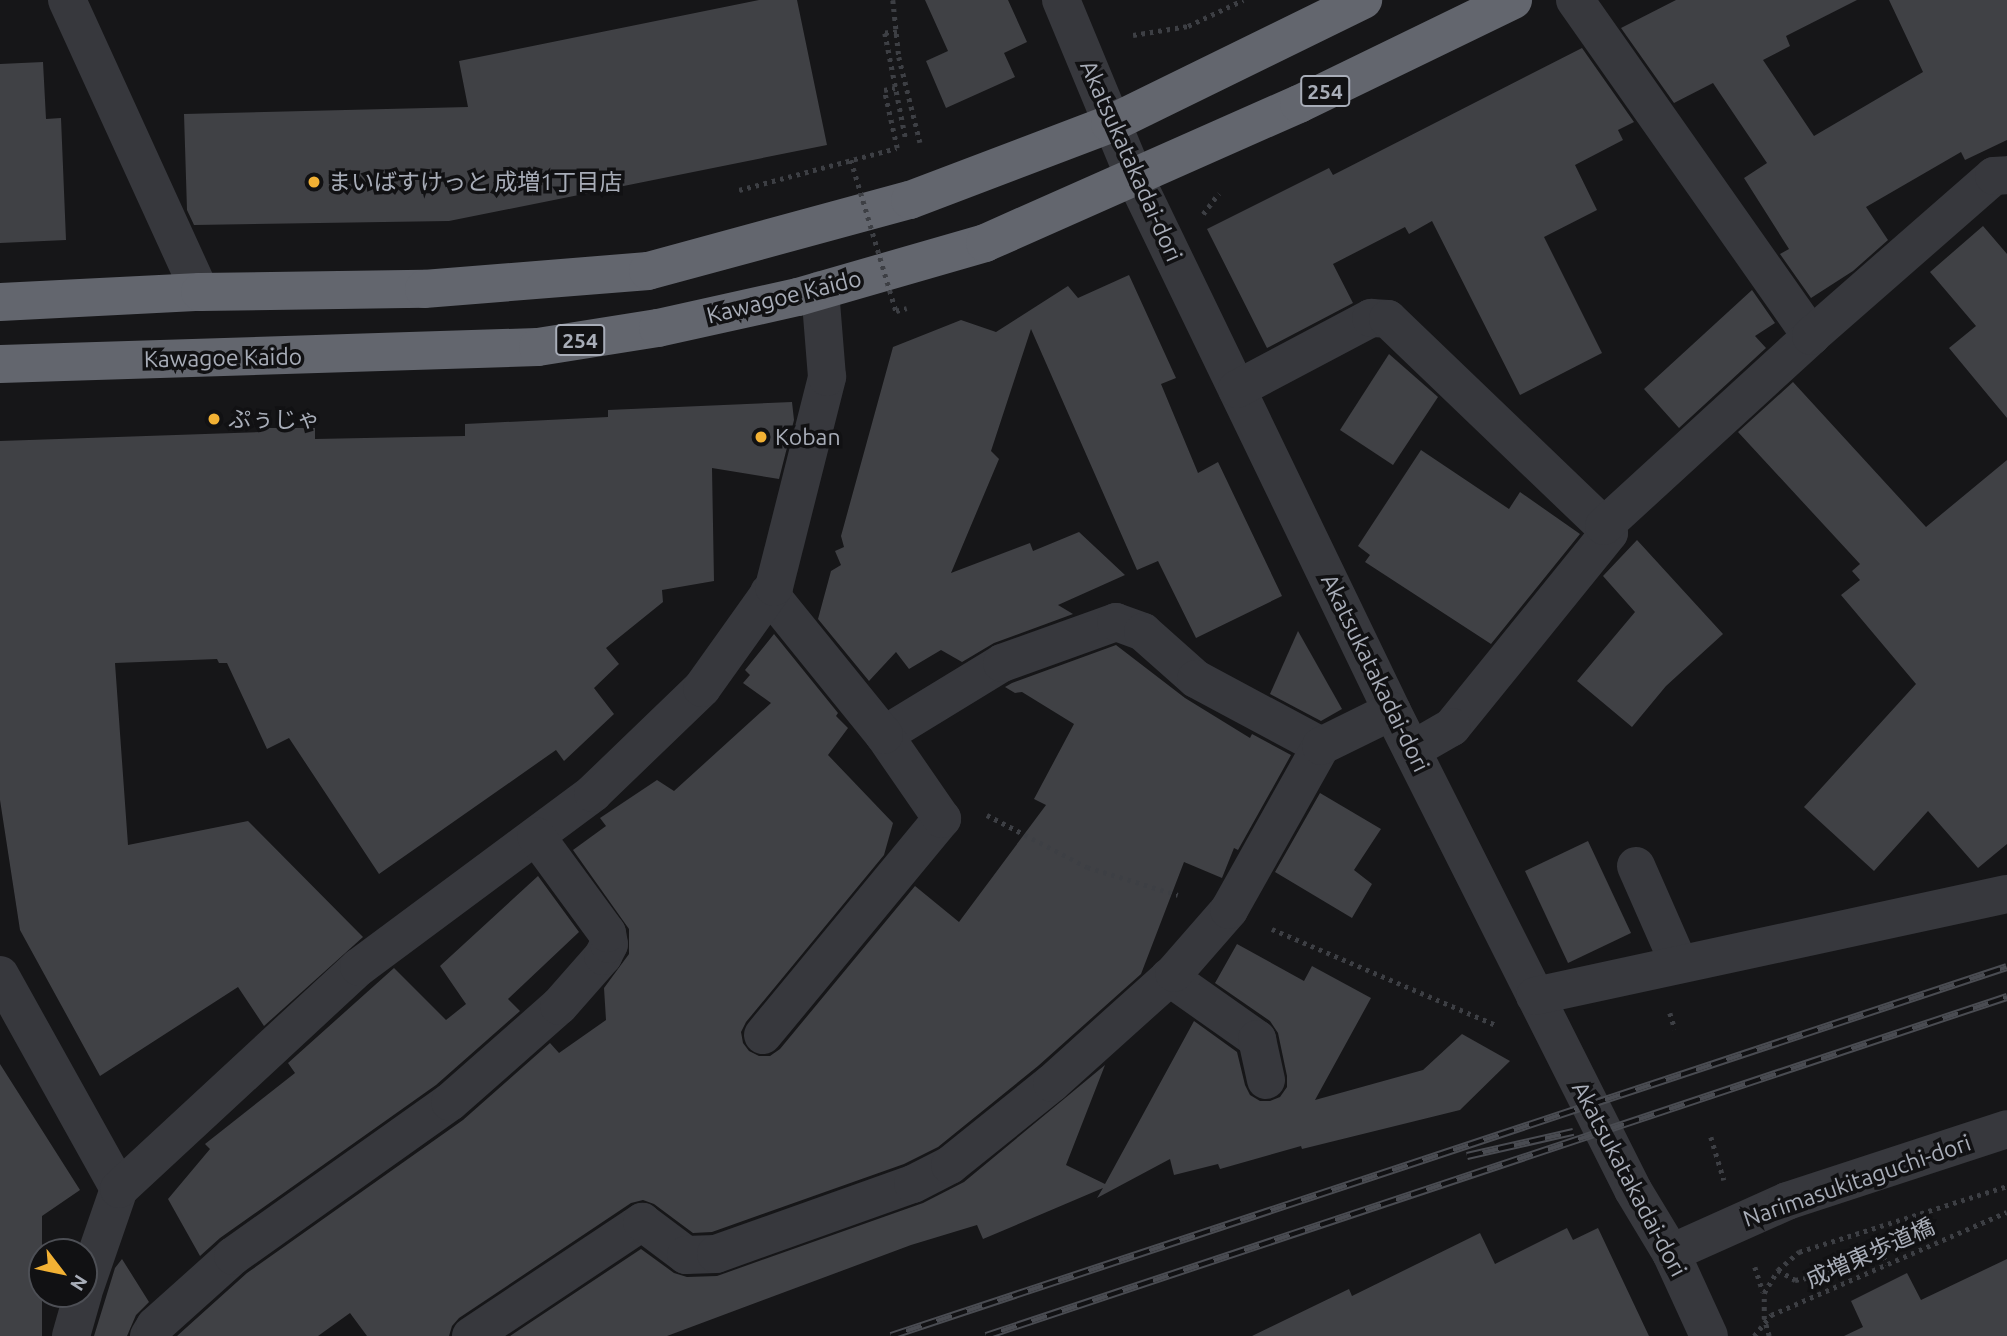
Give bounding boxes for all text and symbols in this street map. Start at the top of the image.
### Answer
street label: Akatsukatakadai-dori [1074,56,1188,266]
road number: 254 [1299,74,1351,108]
place label: まいばすけっと 成増1丁目店 [328,168,622,196]
marker: まいばすけっと 成増1丁目店 [306,174,322,190]
street label: Kawagoe Kaido [704,264,864,330]
road number: 254 [554,322,606,358]
street label: Kawagoe Kaido [144,343,302,373]
place label: ぷぅじゃ [228,405,320,433]
marker: ぷぅじゃ [206,411,222,427]
place label: Koban [775,423,841,451]
marker: Koban [753,429,769,445]
street label: Akatsukatakadai-dori [1315,569,1435,777]
street label: Akatsukatakadai-dori [1566,1077,1692,1281]
street label: Narimasukitaguchi-dori [1740,1129,1974,1233]
street label: 成増東歩道橋 [1801,1212,1939,1294]
north arrow [28,1238,98,1308]
text: N [66,1271,92,1295]

